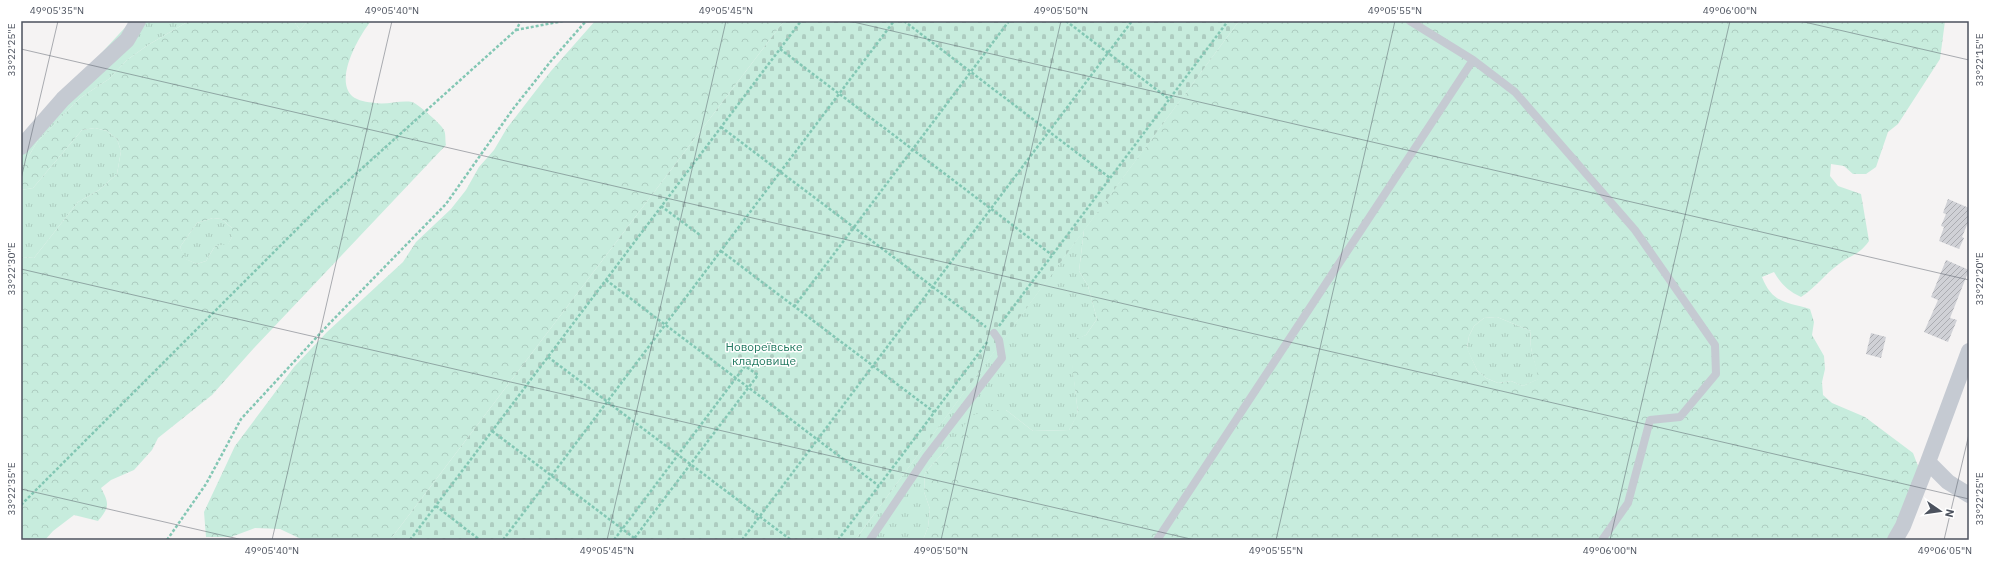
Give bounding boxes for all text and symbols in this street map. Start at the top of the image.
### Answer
text: 49°05'35"N [30,4,84,17]
text: 49°05'40"N [365,4,419,17]
text: 49°05'45"N [699,4,753,17]
text: 49°05'50"N [1034,4,1088,17]
text: 49°05'55"N [1368,4,1422,17]
text: 49°06'00"N [1703,4,1757,17]
text: 33°22'25"E [5,23,18,77]
text: 33°22'15"E [1973,33,1986,87]
text: 33°22'30"E [5,242,18,296]
text: 33°22'20"E [1973,252,1986,306]
park label: Новореївське кладовище [725,339,803,368]
text: 33°22'35"E [5,462,18,516]
text: 33°22'25"E [1973,472,1986,526]
north arrow [1920,491,1960,531]
text: N [1942,508,1957,519]
text: 49°05'40"N [245,544,299,557]
text: 49°05'45"N [580,544,634,557]
text: 49°05'50"N [914,544,968,557]
text: 49°05'55"N [1249,544,1303,557]
text: 49°06'00"N [1583,544,1637,557]
text: 49°06'05"N [1918,544,1972,557]

